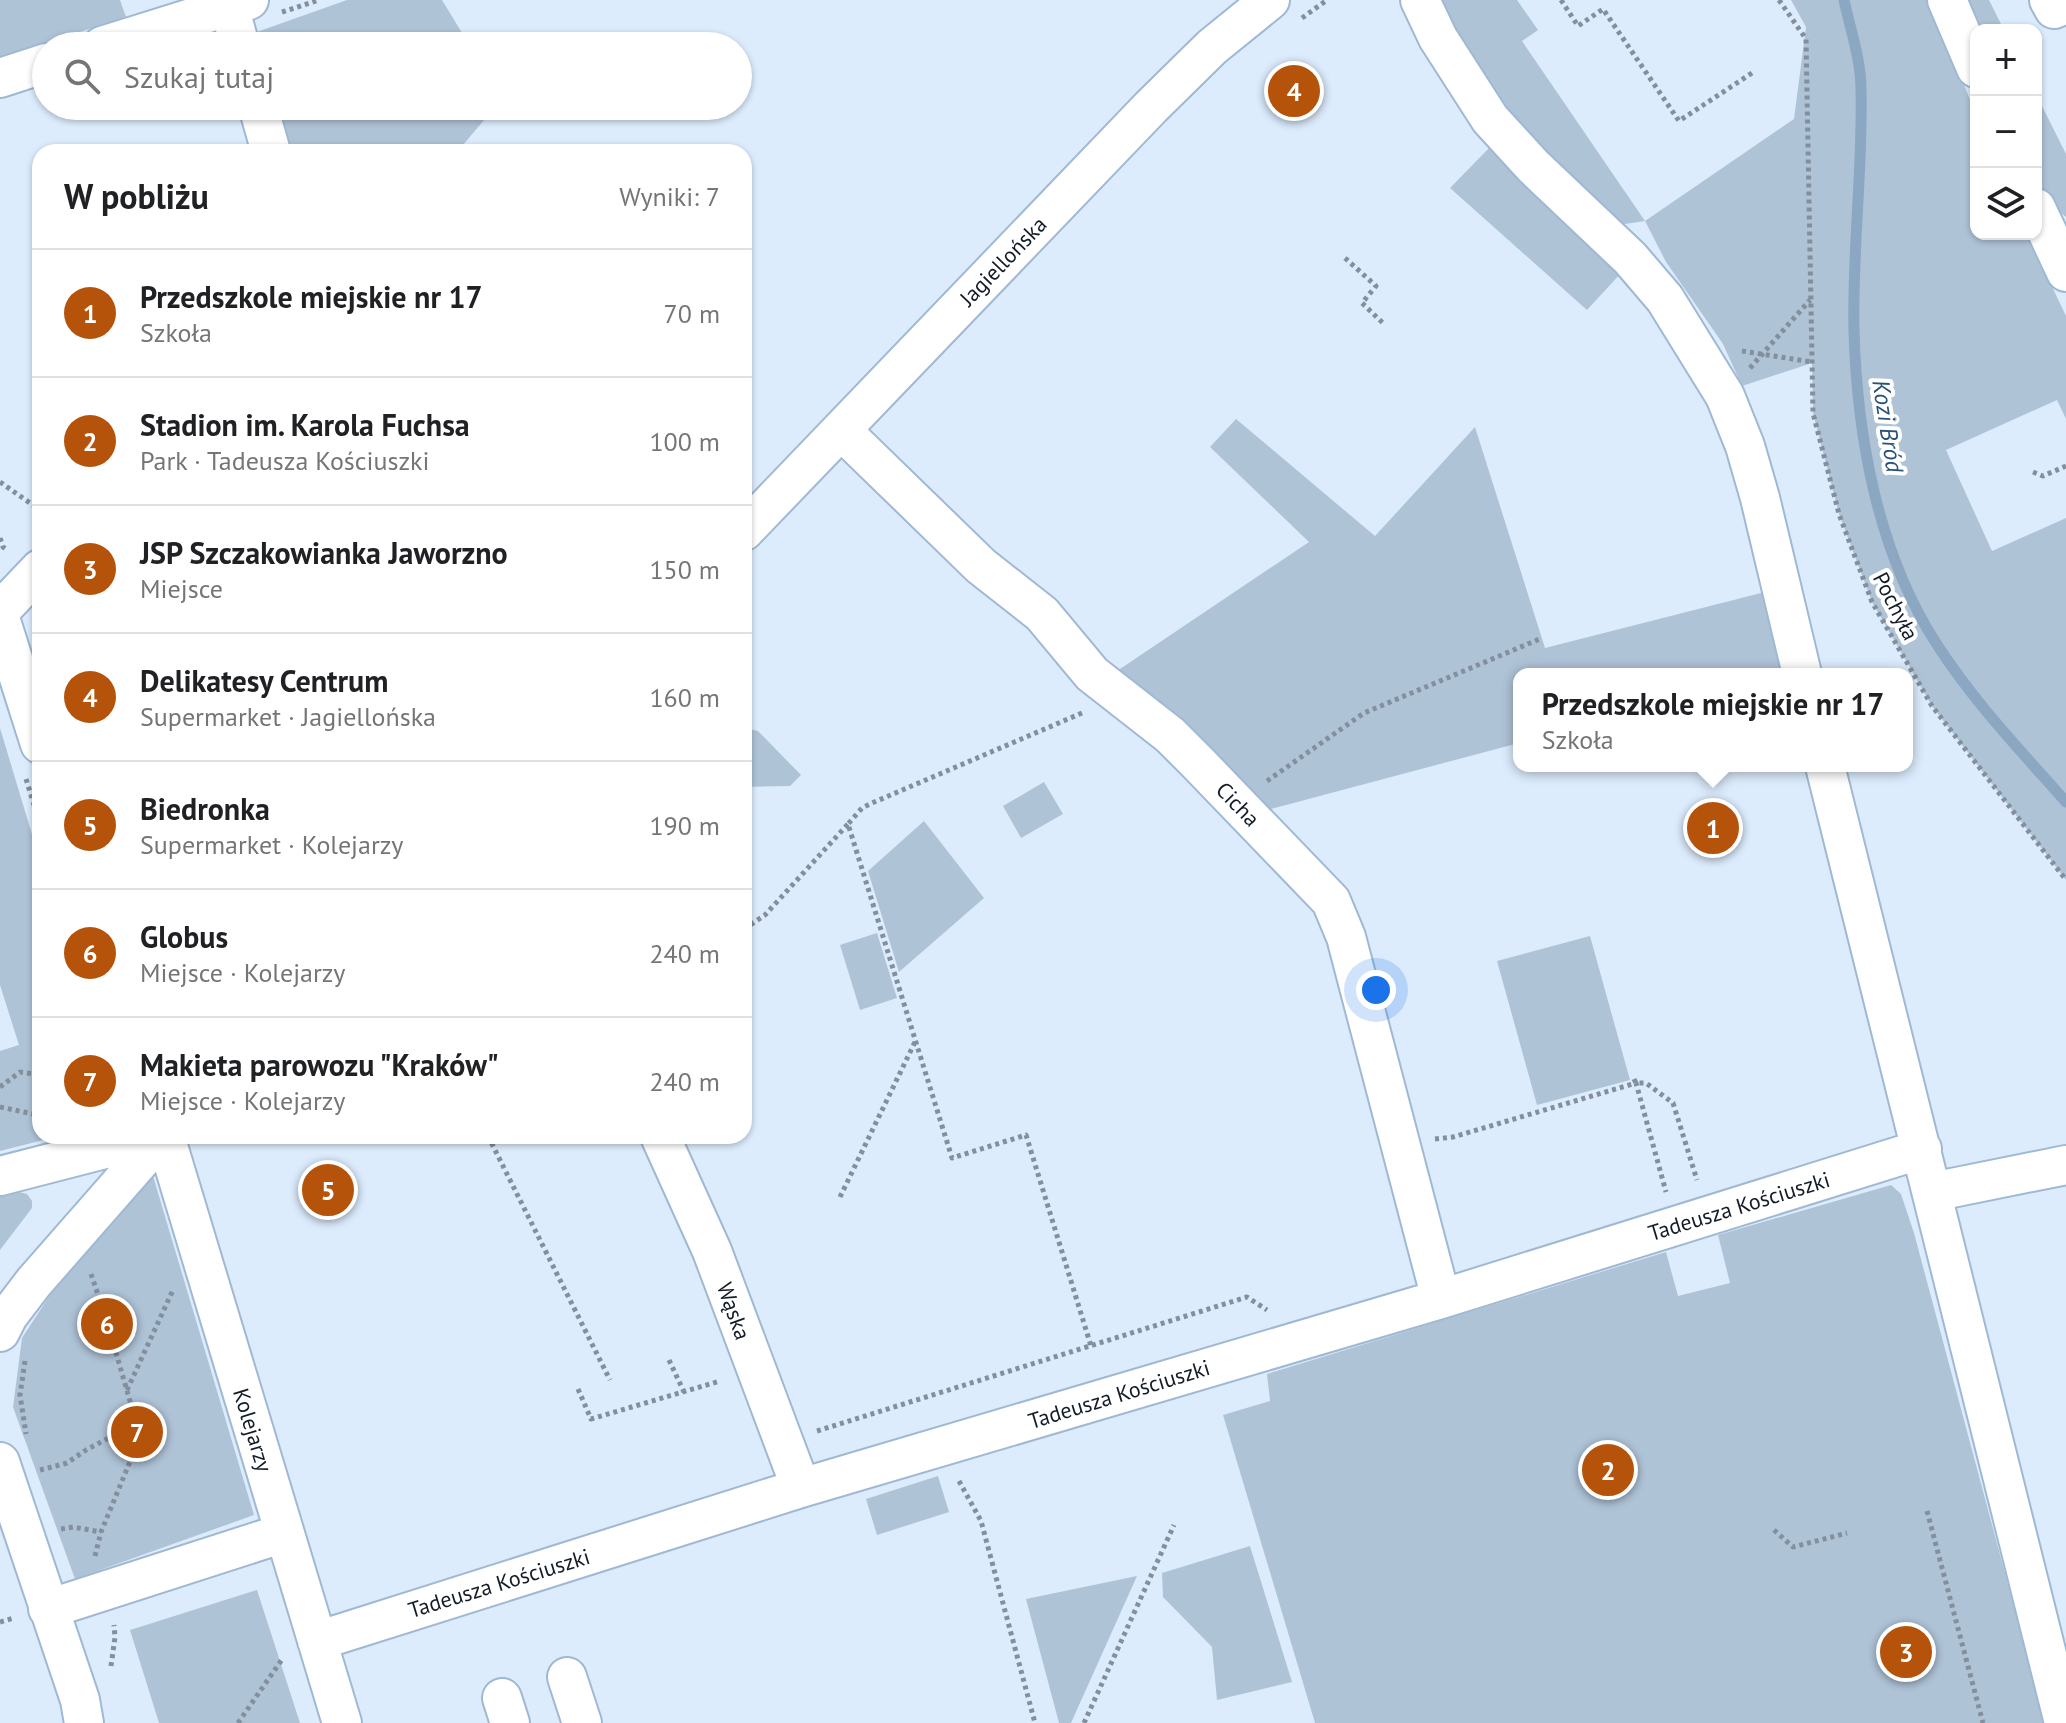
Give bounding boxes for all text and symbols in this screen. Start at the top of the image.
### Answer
map controls [1970,24,2042,240]
button: + [1970,24,2042,96]
search box [32,32,752,120]
icon: search [60,54,104,98]
text: Szukaj tutaj [124,57,274,96]
pin: 4 [1268,61,1320,121]
button: − [1970,96,2042,168]
button: layers [1970,168,2042,240]
text: W pobliżu [64,174,209,218]
text: Wyniki: 7 [619,180,720,213]
street label: Jagiellońska [953,210,1053,312]
text: Przedszkole miejskie nr 17 [140,277,483,316]
text: 1 [83,297,97,330]
text: 70 m [664,297,720,330]
text: Szkoła [140,316,212,349]
water label: Kozi Bród [1865,377,1911,475]
text: Stadion im. Karola Fuchsa [140,405,470,444]
text: 2 [83,425,97,458]
text: 100 m [649,425,720,458]
text: Park · Tadeusza Kościuszki [140,444,429,477]
text: JSP Szczakowianka Jaworzno [140,533,508,572]
text: 3 [83,553,97,586]
text: 150 m [649,553,720,586]
street label: Pochyła [1867,567,1925,645]
text: Miejsce [140,572,223,605]
text: Delikatesy Centrum [140,661,388,700]
popup [1513,668,1913,772]
text: 4 [83,681,97,714]
text: 160 m [649,681,720,714]
text: Przedszkole miejskie nr 17 [1542,684,1884,723]
text: Supermarket · Jagiellońska [140,700,436,733]
text: Szkoła [1542,723,1614,756]
street label: Cicha [1210,776,1266,832]
text: Biedronka [140,789,270,828]
pin: 1 [1687,798,1739,858]
text: 5 [83,809,97,842]
text: 190 m [649,809,720,842]
text: Supermarket · Kolejarzy [140,828,403,861]
text: Globus [140,917,228,956]
text: 6 [83,937,97,970]
text: 240 m [649,937,720,970]
text: Miejsce · Kolejarzy [140,956,345,989]
your location [1356,970,1396,1010]
text: Makieta parowozu "Kraków" [140,1045,499,1084]
text: 7 [83,1065,97,1098]
text: 240 m [649,1065,720,1098]
text: Miejsce · Kolejarzy [140,1084,345,1117]
pin: 5 [302,1160,354,1220]
street label: Tadeusza Kościuszki [1645,1165,1833,1247]
street label: Wąska [711,1279,757,1343]
pin: 6 [81,1294,133,1354]
street label: Tadeusza Kościuszki [1025,1353,1213,1435]
street label: Kolejarzy [227,1385,279,1476]
pin: 7 [111,1402,163,1462]
pin: 2 [1582,1440,1634,1500]
street label: Tadeusza Kościuszki [405,1542,593,1624]
pin: 3 [1880,1622,1932,1682]

